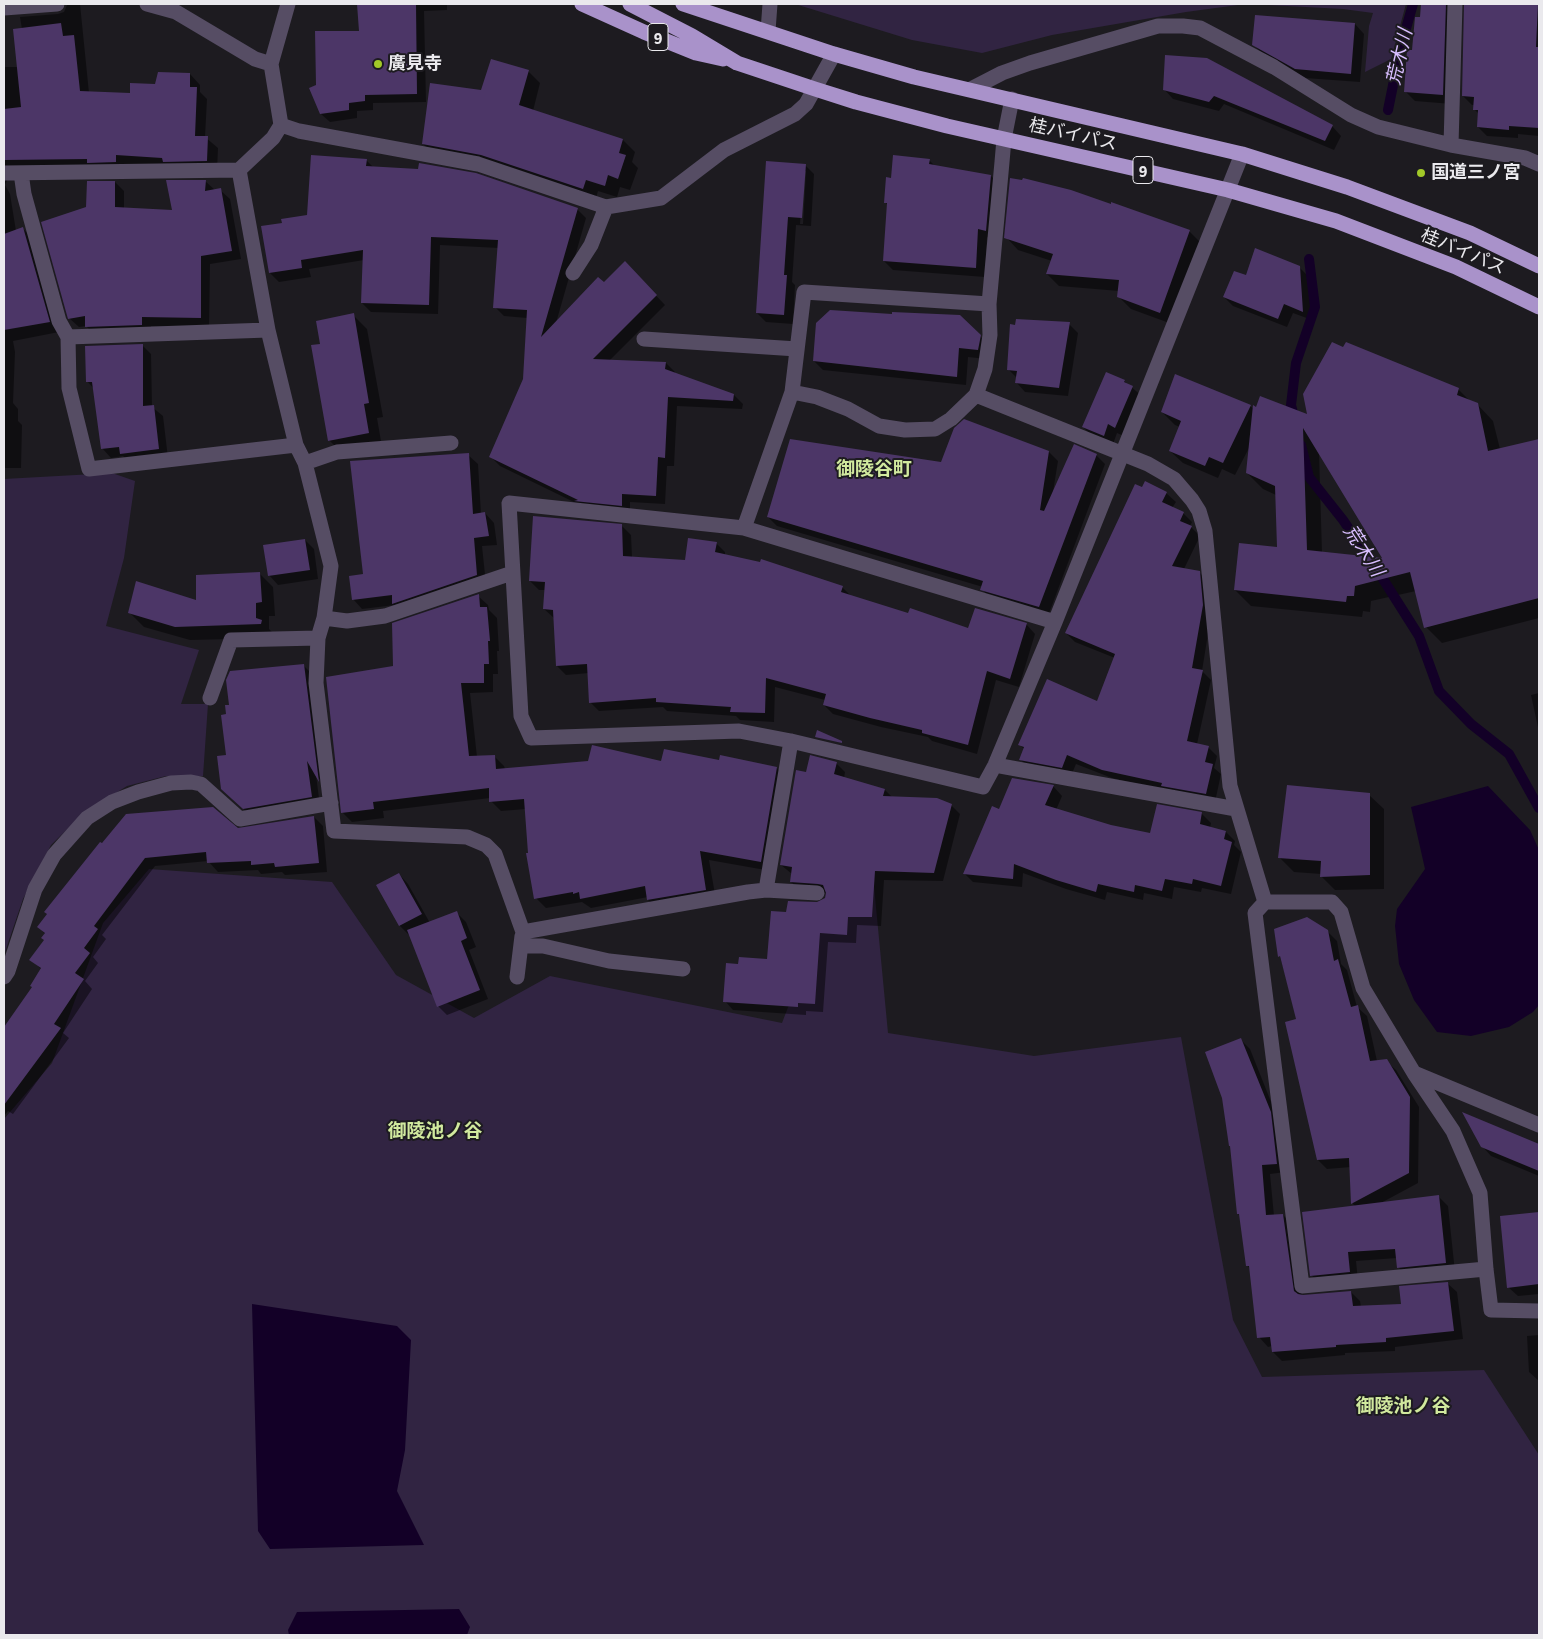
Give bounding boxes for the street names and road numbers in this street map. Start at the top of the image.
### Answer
road number: 9 [648,24,668,51]
street label: 桂バイパス [1027,114,1119,156]
road number: 9 [1133,156,1153,184]
street label: 桂バイパス [1417,224,1509,280]

